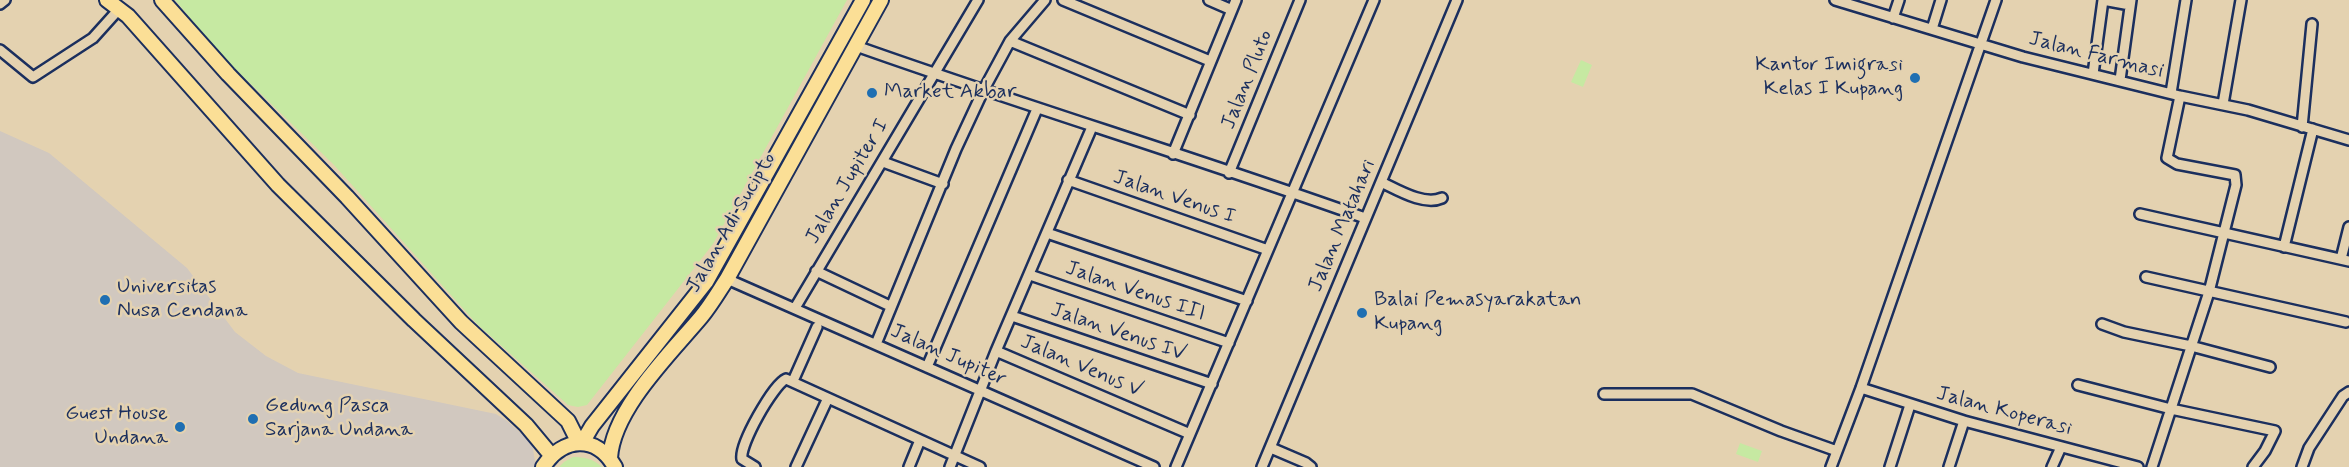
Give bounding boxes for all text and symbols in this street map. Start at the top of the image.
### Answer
street label: Jalan Pluto [1217,27,1279,133]
street label: Jalan Farmasi [2026,27,2166,85]
place label: Kantor Imigrasi Kelas I Kupang [1755,53,1903,103]
marker: Kantor Imigrasi Kelas I Kupang [1908,71,1922,85]
place label: Market Akbar [884,80,1017,106]
marker: Market Akbar [865,86,879,100]
street label: Jalan Jupiter I [801,115,895,249]
street label: Jalan Adi Sucipto [682,148,782,298]
street label: Jalan Matahari [1304,156,1382,296]
street label: Jalan Venus I [1110,165,1238,231]
street label: Jalan Venus III [1062,256,1208,328]
place label: Universitas Nusa Cendana [117,275,248,325]
place label: Balai Pemasyarakatan Kupang [1374,288,1582,338]
marker: Universitas Nusa Cendana [98,293,112,307]
street label: Jalan Venus IV [1047,298,1189,368]
marker: Balai Pemasyarakatan Kupang [1355,306,1369,320]
street label: Jalan Jupiter [886,319,1010,393]
street label: Jalan Venus V [1016,330,1146,404]
street label: Jalan Koperasi [1933,382,2075,442]
place label: Gedung Pasca Sarjana Undana [265,394,413,444]
place label: Guest House Undana [65,402,168,452]
marker: Gedung Pasca Sarjana Undana [246,412,260,426]
marker: Guest House Undana [173,420,187,434]

